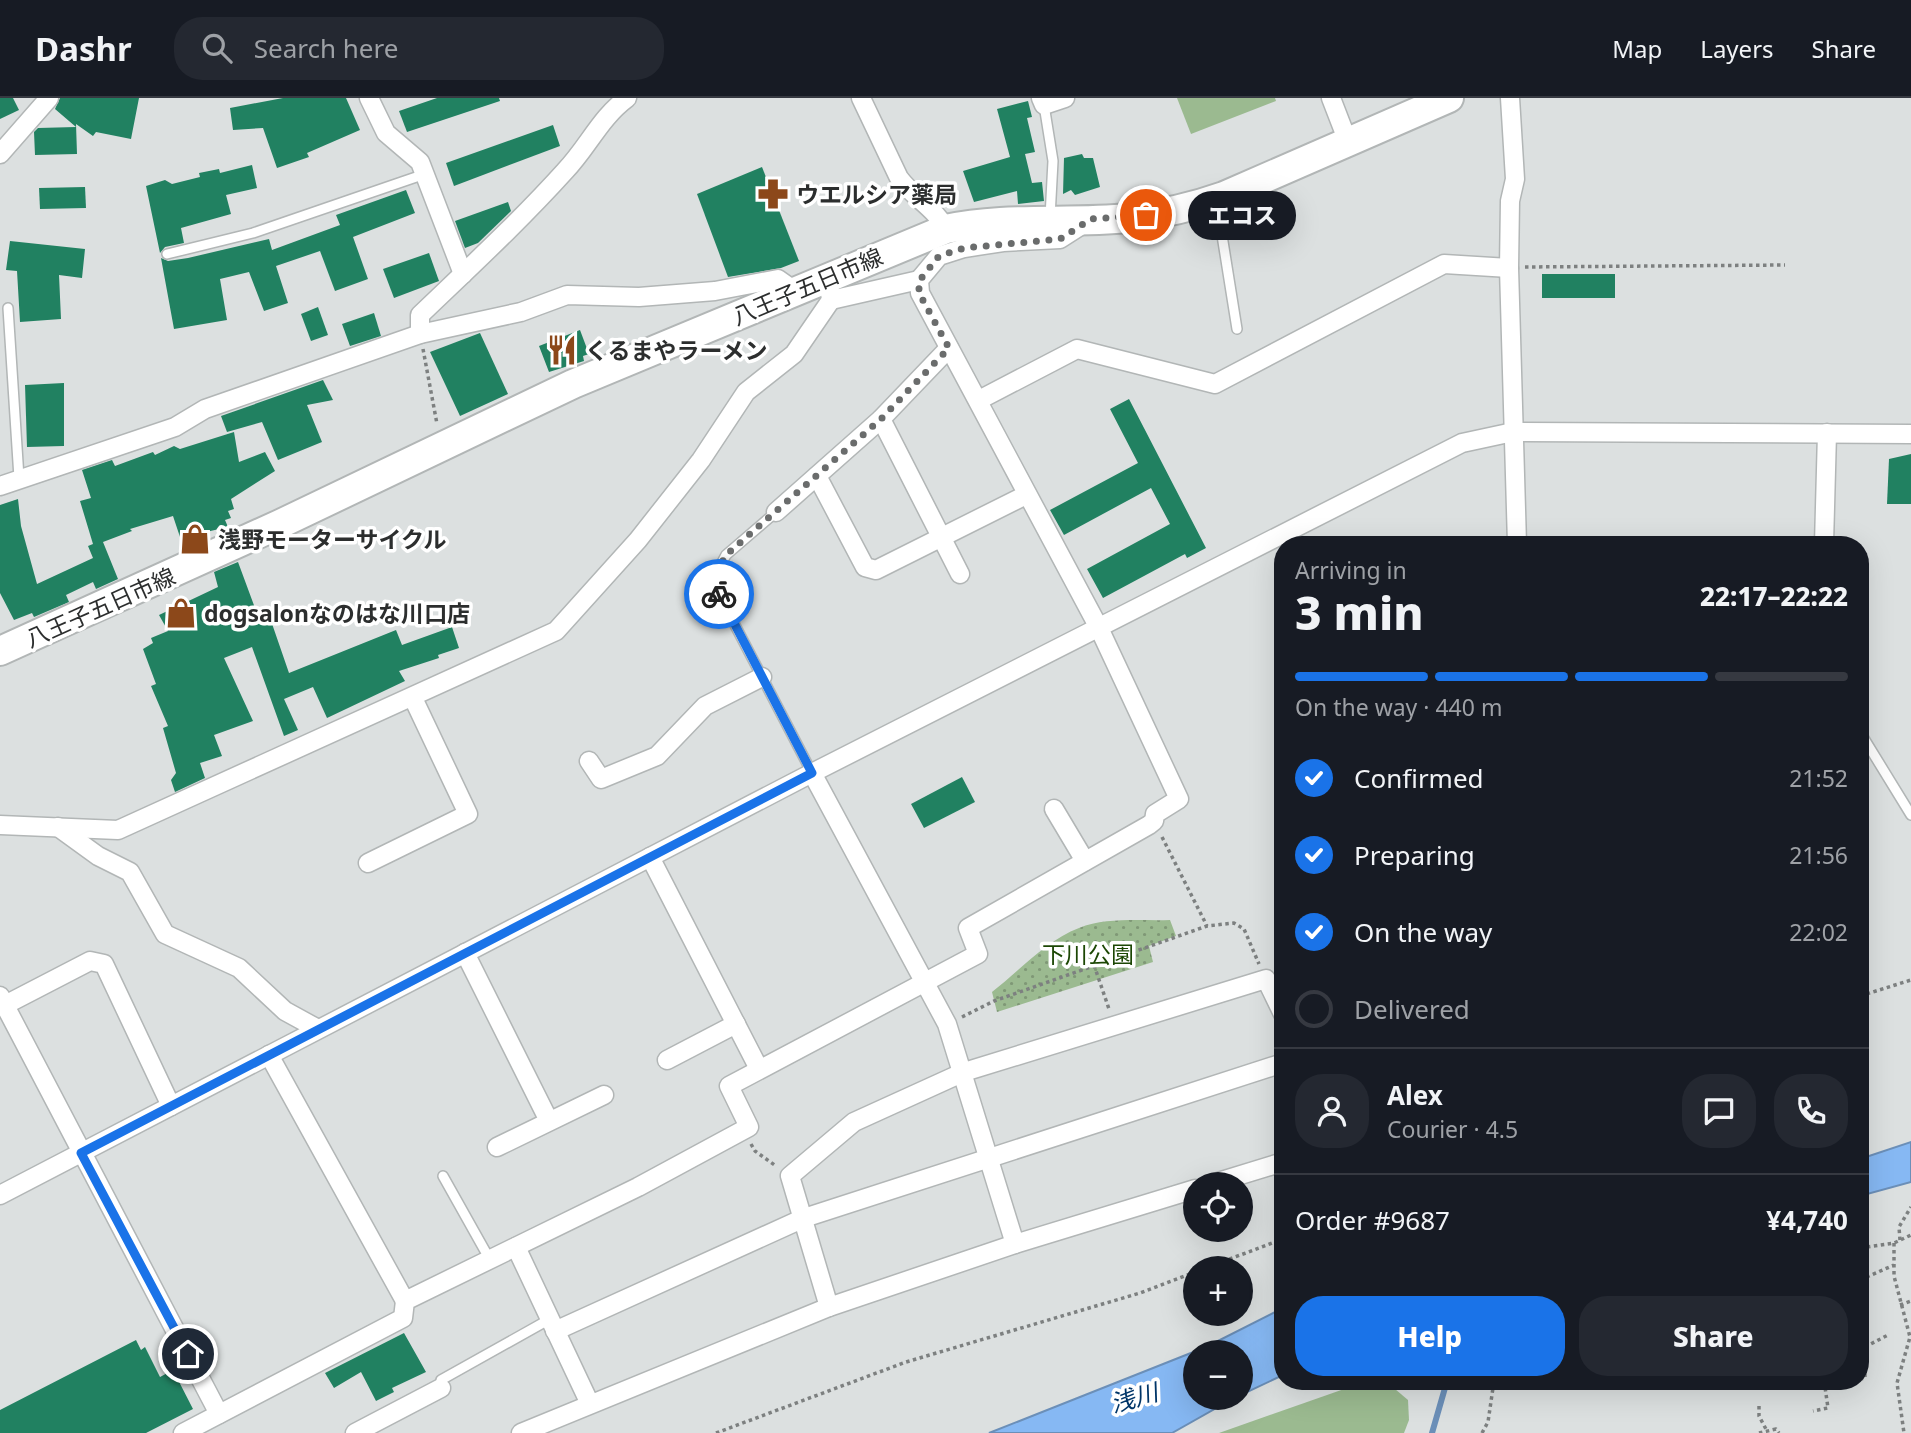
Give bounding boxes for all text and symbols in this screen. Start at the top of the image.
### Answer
search box [174,17,664,80]
text: Dashr [35,26,132,71]
icon: search [198,29,236,67]
text: Search here [254,30,398,66]
text: Map [1612,32,1662,65]
text: Layers [1700,32,1774,65]
text: Share [1812,32,1876,65]
pharmacy icon: ウエルシア薬局 [756,177,790,211]
place label: ウエルシア薬局 [796,178,957,210]
pin [1116,185,1176,245]
callout: エコス [1188,190,1296,240]
icon: bag [1127,196,1165,234]
text: エコス [1208,199,1277,231]
street label: 八王子五日市線 [727,240,887,332]
restaurant icon: くるまやラーメン [545,333,579,367]
place label: くるまやラーメン [585,334,768,366]
shop icon: 浅野モーターサイクル [178,522,212,556]
place label: 浅野モーターサイクル [218,523,446,555]
text: Arriving in [1295,554,1407,586]
courier [684,559,754,629]
street label: 八王子五日市線 [20,560,180,654]
icon: bike [700,575,738,613]
text: 22:17–22:22 [1700,578,1848,614]
text: 3 min [1295,581,1424,643]
shop icon: dogsalonなのはな川口店 [164,596,198,630]
place label: dogsalonなのはな川口店 [204,597,470,629]
text: On the way · 440 m [1295,691,1502,723]
icon: check [1295,759,1333,797]
text: Confirmed [1354,760,1484,796]
text: 21:52 [1789,762,1848,794]
icon: check [1295,836,1333,874]
text: Preparing [1354,837,1475,873]
text: 21:56 [1789,839,1848,871]
icon: check [1295,913,1333,951]
text: On the way [1354,914,1492,950]
text: 22:02 [1789,916,1848,948]
park label: 下川公園 [1042,938,1134,970]
text: Delivered [1354,991,1470,1027]
button: person [1295,1074,1369,1148]
button: chat [1682,1074,1756,1148]
button: phone [1774,1074,1848,1148]
text: Alex [1387,1077,1443,1113]
text: Courier · 4.5 [1387,1113,1518,1145]
map controls [1183,1172,1253,1410]
button: locate [1183,1172,1253,1242]
text: Order #9687 [1295,1202,1450,1238]
text: ¥4,740 [1766,1202,1848,1238]
button: + [1183,1256,1253,1326]
button: Help [1295,1296,1565,1376]
button: Share [1579,1296,1848,1376]
pin [158,1324,218,1384]
icon: home [169,1335,207,1373]
button: − [1183,1340,1253,1410]
water label: 浅川 [1106,1374,1165,1419]

